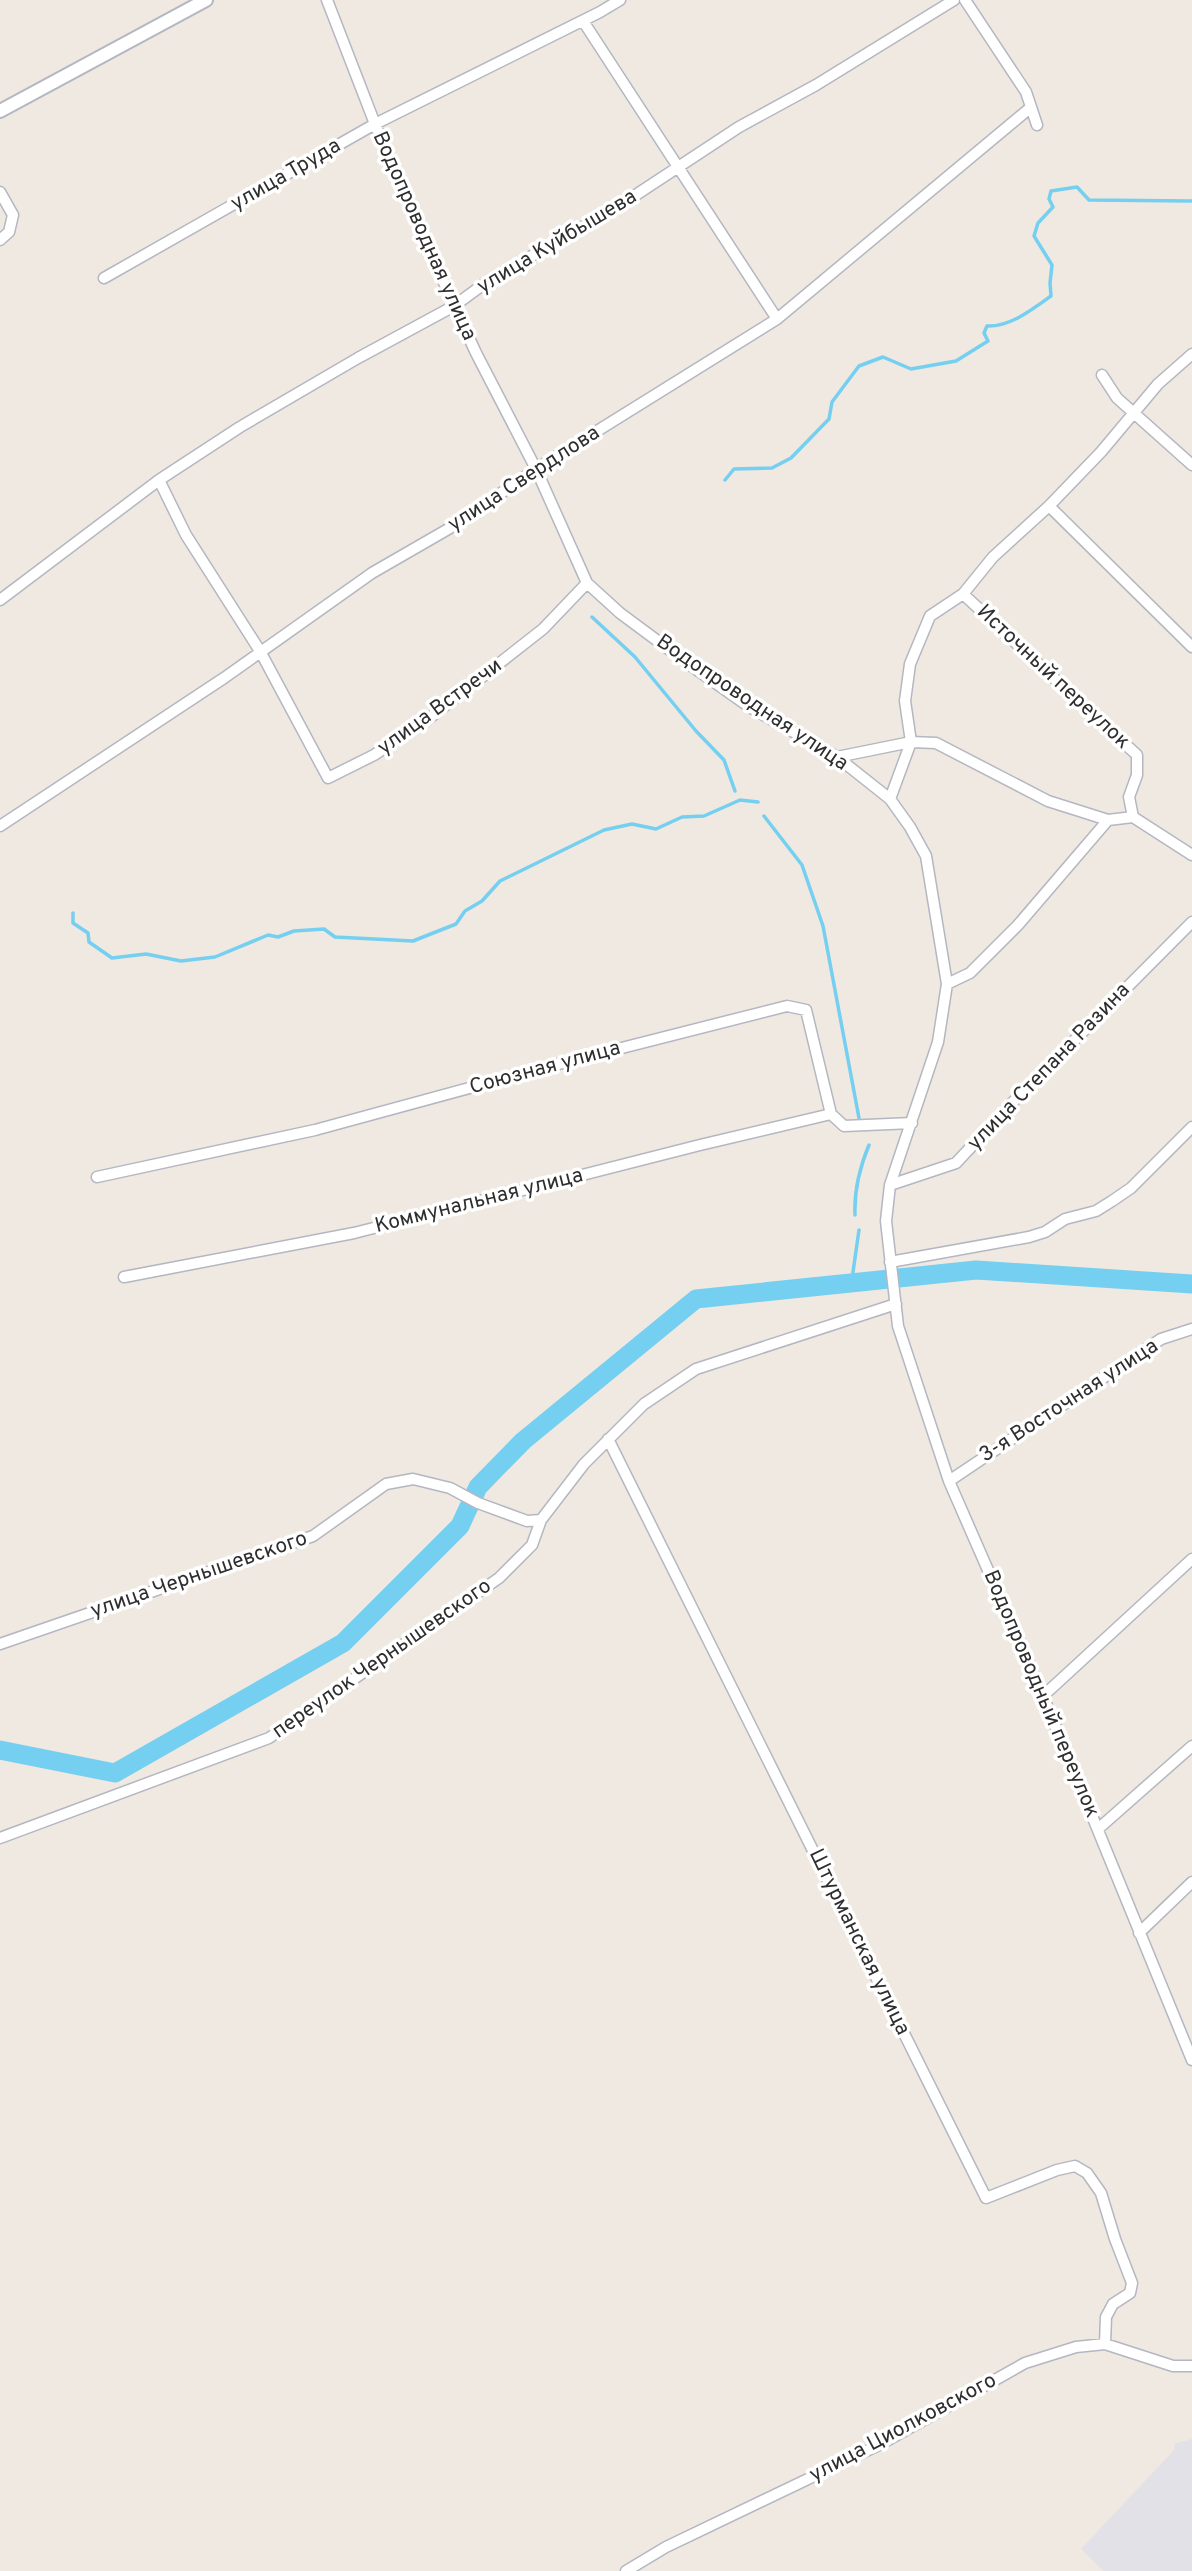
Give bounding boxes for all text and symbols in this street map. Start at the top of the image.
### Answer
street label: Водопроводная улица [366,127,482,345]
street label: улица Труда [226,133,346,217]
street label: улица Куйбышева [472,184,642,300]
street label: улица Свердлова [443,420,605,538]
street label: Источный переулок [971,599,1135,755]
street label: Водопроводная улица [651,629,853,777]
street label: улица Встречи [372,653,508,761]
street label: улица Степана Разина [962,977,1136,1157]
street label: Союзная улица [467,1035,623,1101]
street label: Коммунальная улица [372,1162,586,1240]
street label: 3-я Восточная улица [974,1333,1164,1469]
street label: улица Чернышевского [87,1525,311,1625]
street label: Водопроводный переулок [977,1566,1105,1822]
street label: переулок Чернышевского [267,1573,497,1745]
street label: Штурманская улица [802,1844,916,2040]
street label: улица Циолковского [805,2367,1001,2489]

